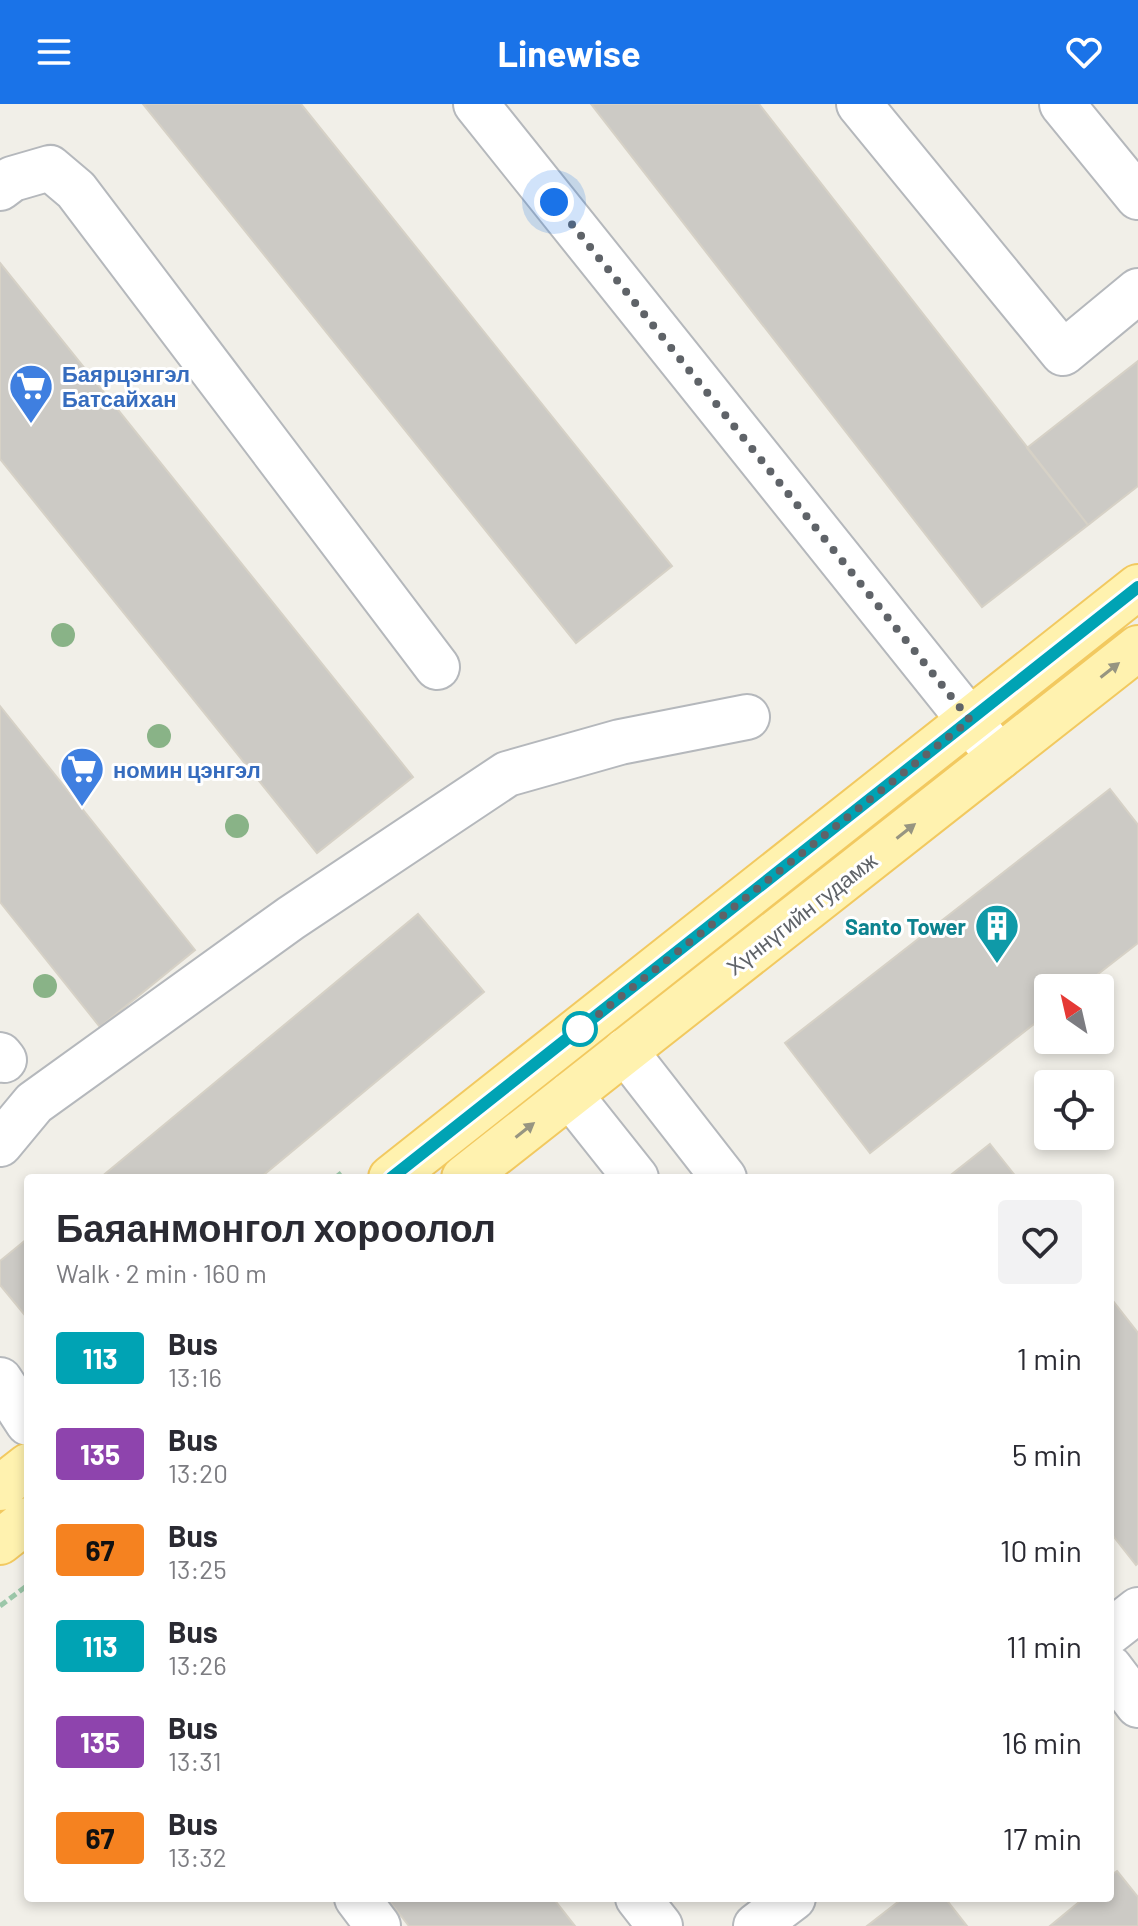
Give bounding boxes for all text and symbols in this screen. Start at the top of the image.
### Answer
icon: menu [32,30,76,74]
icon: heart [1062,30,1106,74]
text: Linewise [497,31,641,74]
your location [534,182,574,222]
place label: Баярцэнгэл Батсайхан [62,360,190,411]
supermarket icon: Баярцэнгэл Батсайхан [7,362,55,425]
one-way arrow [1100,662,1120,679]
supermarket icon: номин цэнгэл [58,745,106,808]
place label: номин цэнгэл [113,756,261,783]
one-way arrow [896,823,916,839]
street label: Хүннүгийн гудамж [721,846,882,980]
building icon: Santo Tower [973,902,1021,965]
place label: Santo Tower [845,913,967,939]
north arrow [1034,974,1114,1054]
map controls [1034,974,1114,1150]
unlabelled marker [563,1012,597,1046]
button: locate [1034,1070,1114,1150]
one-way arrow [515,1122,535,1139]
button: heart [998,1200,1082,1284]
text: Баяанмонгол хороолол [56,1204,496,1250]
text: Walk · 2 min · 160 m [56,1257,267,1288]
text: Bus [168,1325,218,1361]
text: 1 min [1017,1340,1082,1376]
text: 113 [82,1341,118,1375]
text: 13:16 [168,1361,222,1392]
text: Bus [168,1421,218,1457]
text: 5 min [1012,1436,1082,1472]
text: 135 [80,1437,120,1471]
text: 13:20 [168,1457,228,1488]
text: Bus [168,1517,218,1553]
text: 10 min [1000,1532,1082,1568]
text: 67 [86,1533,114,1567]
text: 13:25 [168,1553,227,1584]
text: Bus [168,1613,218,1649]
text: 11 min [1006,1628,1082,1664]
text: 113 [82,1629,118,1663]
text: 13:26 [168,1649,227,1680]
text: Bus [168,1709,218,1745]
text: 16 min [1001,1724,1082,1760]
text: 135 [80,1725,120,1759]
text: 13:31 [168,1745,222,1776]
text: Bus [168,1805,218,1841]
text: 17 min [1003,1820,1082,1856]
text: 67 [86,1821,114,1855]
text: 13:32 [168,1841,227,1872]

